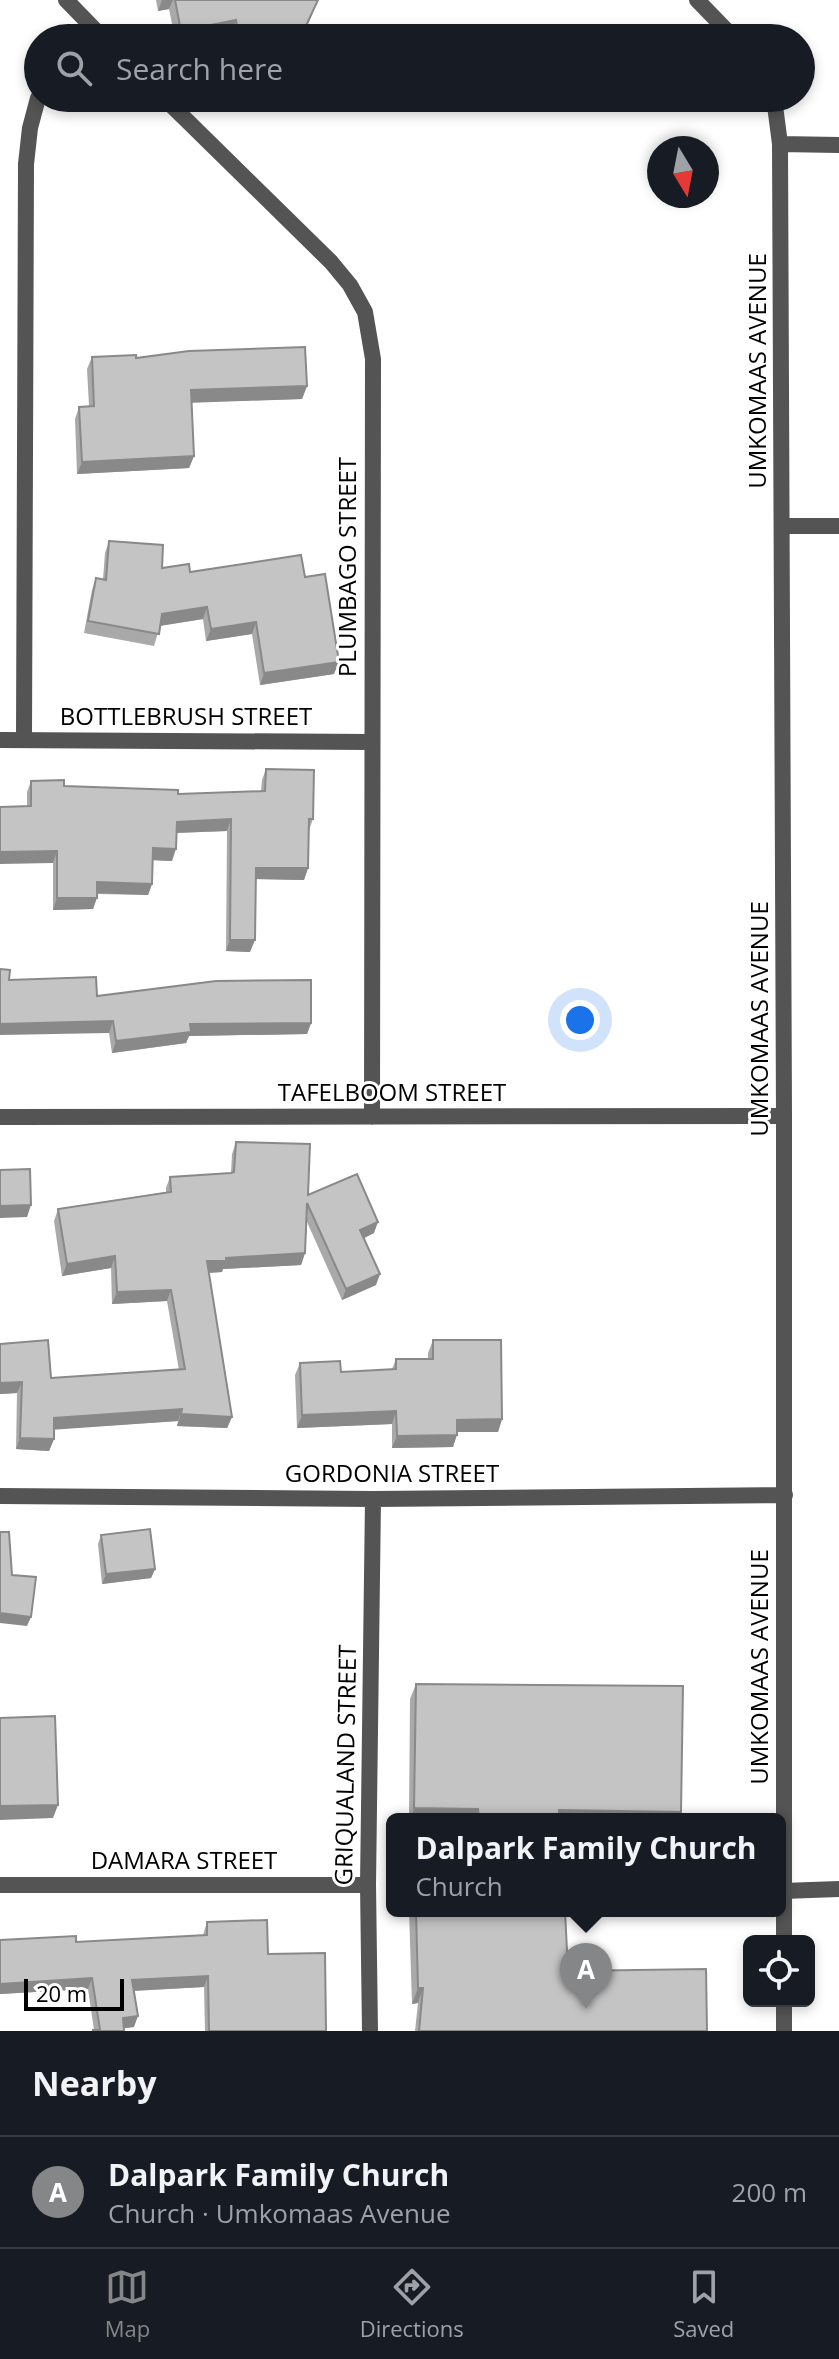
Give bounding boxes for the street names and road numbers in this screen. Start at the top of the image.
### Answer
street label: UMKOMAAS AVENUE [740,253,773,489]
street label: PLUMBAGO STREET [330,457,363,677]
street label: BOTTLEBRUSH STREET [60,699,312,732]
street label: UMKOMAAS AVENUE [742,901,775,1137]
street label: TAFELBOOM STREET [278,1075,506,1108]
street label: GORDONIA STREET [285,1456,499,1489]
street label: UMKOMAAS AVENUE [742,1549,775,1785]
street label: GRIQUALAND STREET [326,1644,363,1886]
street label: DAMARA STREET [91,1843,277,1876]

